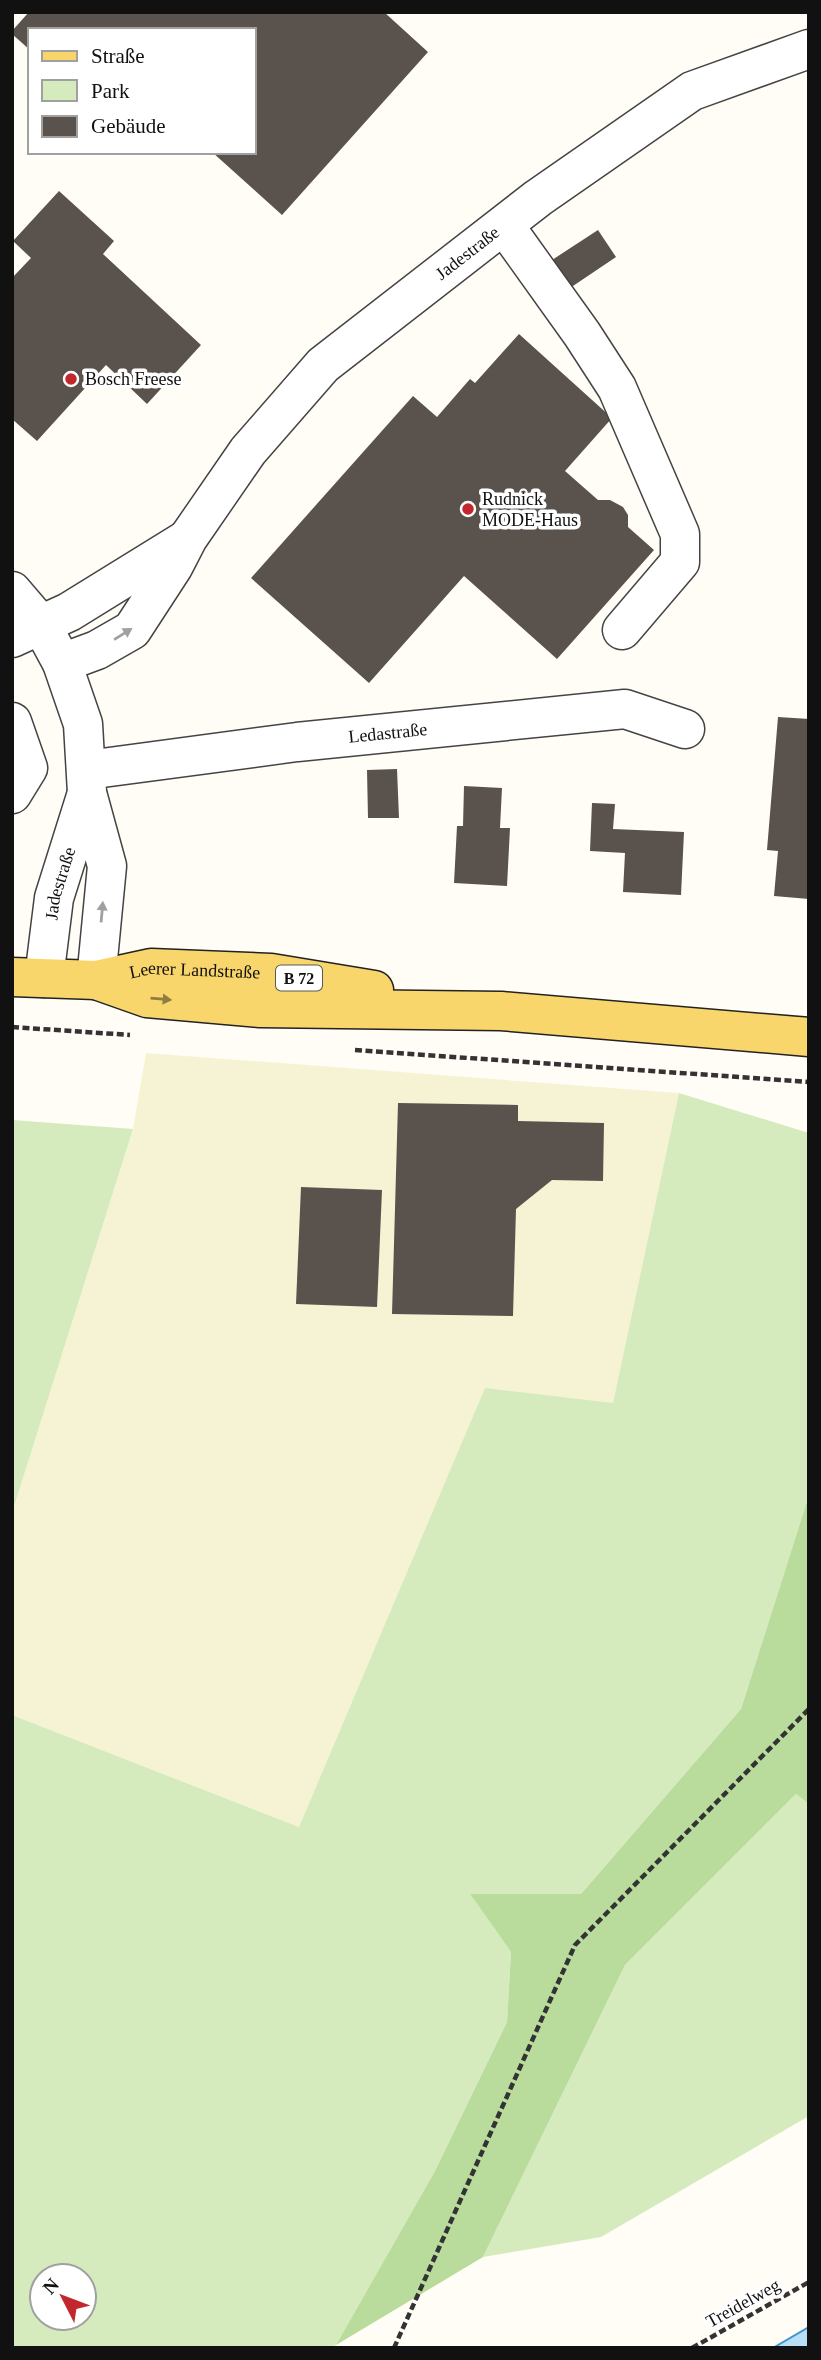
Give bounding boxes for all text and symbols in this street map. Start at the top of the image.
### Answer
legend [28,28,256,154]
text: Straße [91,44,145,68]
text: Park [91,79,130,103]
text: Gebäude [91,114,166,138]
street label: Jadestraße [432,222,503,284]
place label: Bosch Freese [85,369,181,389]
marker: Bosch Freese [63,371,79,387]
place label: Rudnick MODE-Haus [482,489,578,530]
marker: Rudnick MODE-Haus [460,501,476,517]
one-way arrow [114,628,133,641]
street label: Ledastraße [347,719,428,747]
street label: Jadestraße [41,845,79,921]
one-way arrow [97,901,108,923]
street label: Leerer Landstraße [127,958,261,983]
road number: B 72 [276,966,322,990]
one-way arrow [150,994,172,1005]
north arrow [28,2262,98,2332]
text: N [38,2274,63,2298]
street label: Treidelweg [703,2275,783,2331]

